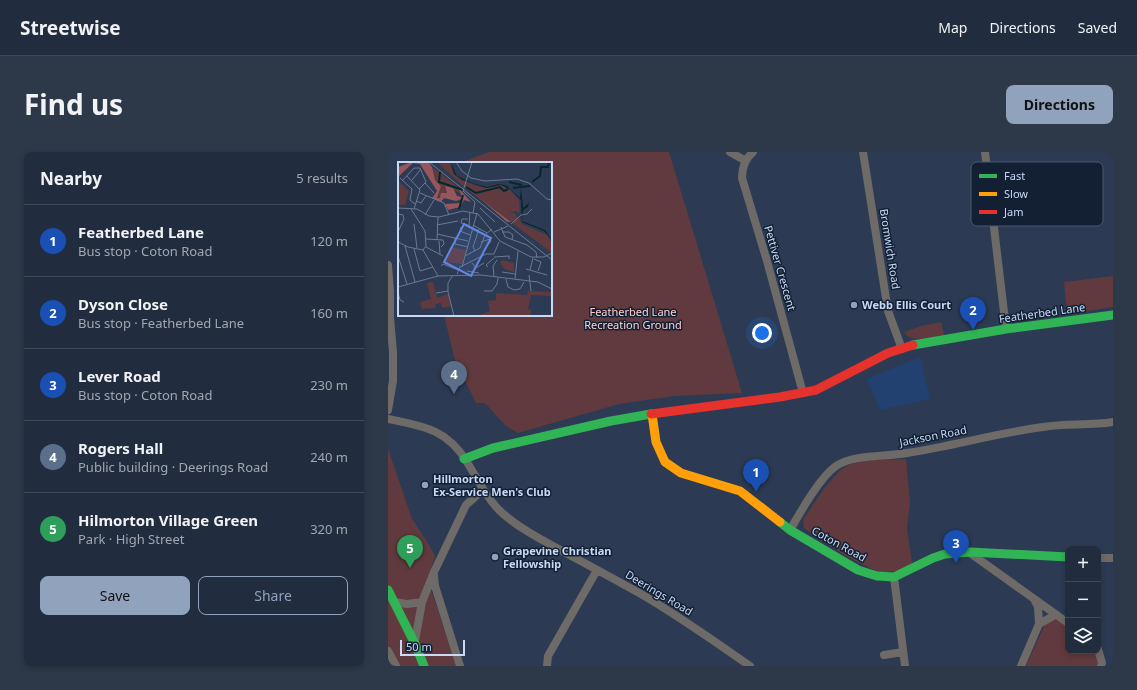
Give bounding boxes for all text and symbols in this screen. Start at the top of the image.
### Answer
text: Streetwise [20,15,121,41]
text: Map [938,18,967,37]
text: Directions [989,18,1056,37]
text: Saved [1078,18,1117,37]
text: Find us [24,85,123,123]
button: Directions [1006,85,1113,124]
inset map [398,162,552,316]
legend [971,162,1103,226]
text: Nearby [40,167,102,190]
text: Fast [1004,168,1025,183]
text: 5 results [296,169,348,187]
text: Slow [1004,186,1028,201]
text: Jam [1003,204,1023,219]
street label: Bromwich Road [877,208,904,290]
text: Featherbed Lane [78,222,204,242]
street label: Pettiver Crescent [761,224,800,312]
text: 1 [49,232,57,250]
text: 120 m [310,232,348,250]
text: Bus stop · Coton Road [78,242,212,260]
text: Dyson Close [78,294,168,314]
place label: Webb Ellis Court [862,297,951,312]
pin: 2 [960,297,986,330]
street label: Featherbed Lane [998,299,1086,326]
marker: Webb Ellis Court [849,300,859,310]
text: 2 [49,304,57,322]
text: 160 m [310,304,348,322]
park label: Featherbed Lane Recreation Ground [584,304,682,332]
text: Bus stop · Featherbed Lane [78,314,244,332]
your location [752,323,772,343]
pin: 4 [441,361,467,394]
text: Lever Road [78,366,161,386]
text: 3 [49,376,57,394]
text: 230 m [310,376,348,394]
text: Bus stop · Coton Road [78,386,212,404]
street label: Jackson Road [897,422,968,450]
text: Rogers Hall [78,438,163,458]
text: 4 [49,448,57,466]
text: 240 m [310,448,348,466]
text: Public building · Deerings Road [78,458,268,476]
pin: 1 [743,459,769,492]
place label: Hillmorton Ex-Service Men's Club [433,471,551,499]
marker: Hillmorton Ex-Service Men's Club [420,480,430,490]
text: Hilmorton Village Green [78,510,258,530]
text: 5 [49,520,57,538]
text: 320 m [310,520,348,538]
street label: Coton Road [809,522,869,565]
text: Park · High Street [78,530,184,548]
pin: 3 [943,530,969,563]
pin: 5 [397,535,423,568]
place label: Grapevine Christian Fellowship [503,543,611,571]
map controls [1065,546,1101,654]
button: + [1065,546,1101,582]
marker: Grapevine Christian Fellowship [490,552,500,562]
street label: Deerings Road [623,567,696,619]
button: Save [40,576,190,615]
button: Share [198,576,348,615]
button: − [1065,582,1101,618]
button: layers [1065,618,1101,654]
scale bar [400,638,465,657]
text: 50 m [406,639,432,654]

